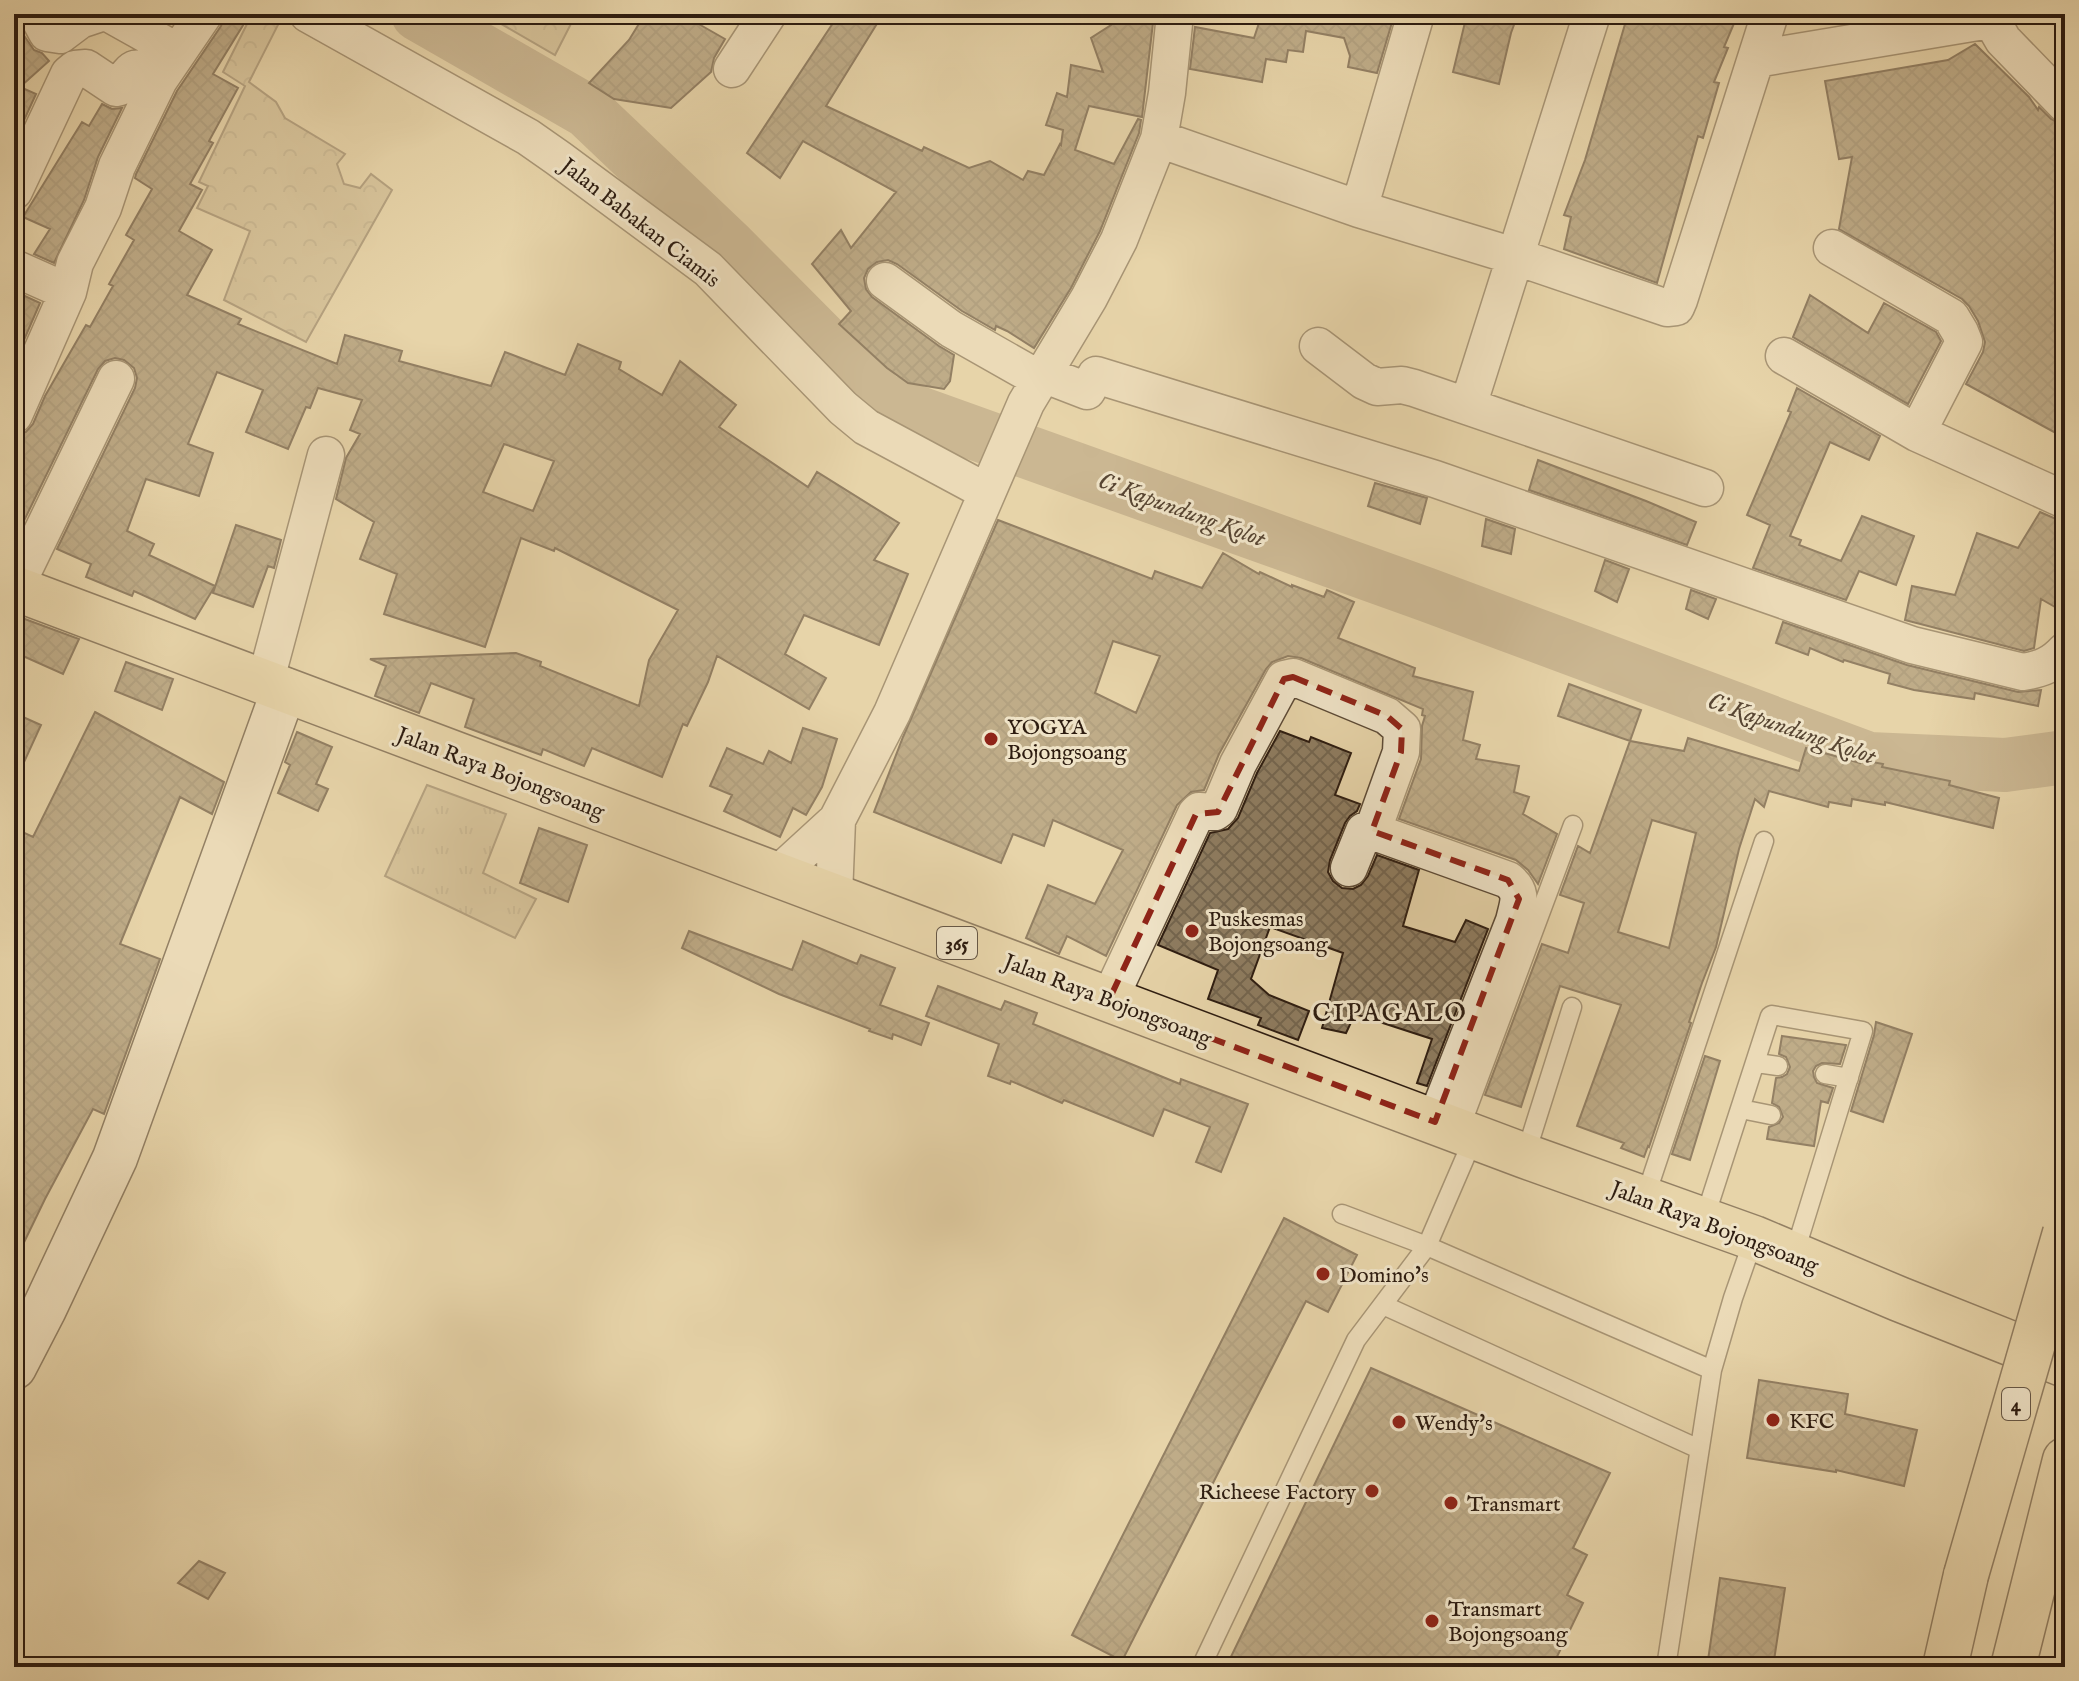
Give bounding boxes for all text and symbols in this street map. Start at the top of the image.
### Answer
street label: Jalan Babakan Ciamis [552,151,725,295]
water label: Ci Kapundung Kolot [1094,466,1271,555]
water label: Ci Kapundung Kolot [1703,686,1881,773]
place label: YOGYA Bojongsoang [1007,714,1128,767]
street label: Jalan Raya Bojongsoang [389,720,609,827]
marker: YOGYA Bojongsoang [982,730,1000,748]
place label: Puskesmas Bojongsoang [1208,906,1329,959]
marker: Puskesmas Bojongsoang [1183,922,1201,940]
road number: 365 [937,927,977,959]
street label: Jalan Raya Bojongsoang [996,947,1216,1054]
district label: CIPAGALO [1312,997,1468,1030]
street label: Jalan Raya Bojongsoang [1603,1174,1823,1281]
place label: Domino's [1339,1262,1429,1290]
marker: Domino's [1314,1265,1332,1283]
road number: 4 [2002,1388,2030,1420]
place label: KFC [1789,1408,1835,1436]
place label: Wendy's [1415,1410,1493,1438]
marker: KFC [1764,1411,1782,1429]
marker: Wendy's [1390,1413,1408,1431]
place label: Richeese Factory [1199,1479,1356,1507]
marker: Richeese Factory [1363,1482,1381,1500]
place label: Transmart [1467,1491,1561,1519]
marker: Transmart [1442,1494,1460,1512]
place label: Transmart Bojongsoang [1448,1596,1569,1649]
marker: Transmart Bojongsoang [1423,1612,1441,1630]

